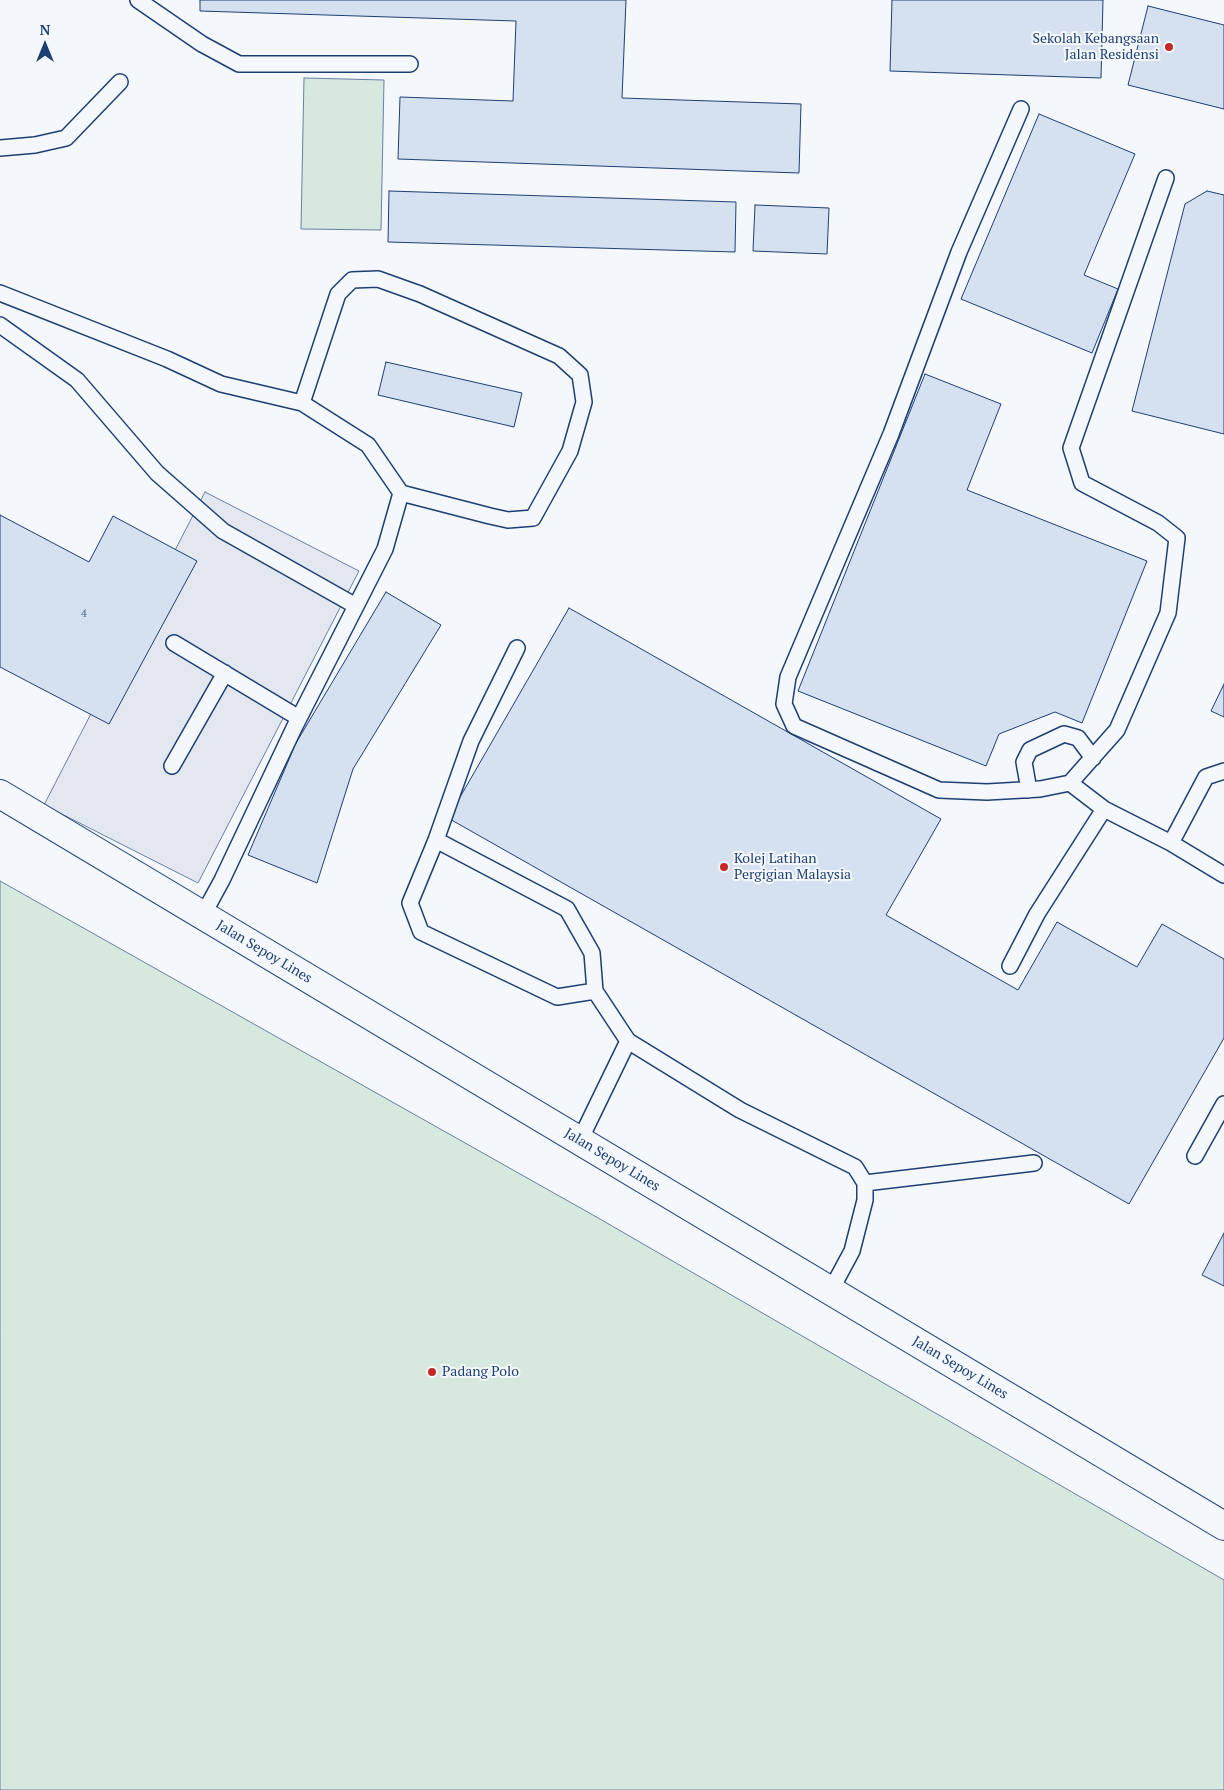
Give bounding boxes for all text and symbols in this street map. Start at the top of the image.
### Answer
north arrow [20,20,70,70]
text: N [40,20,50,39]
place label: Sekolah Kebangsaan Jalan Residensi [1032,31,1159,64]
marker: Sekolah Kebangsaan Jalan Residensi [1163,41,1175,53]
house number: 4 [81,607,87,621]
place label: Kolej Latihan Pergigian Malaysia [734,851,851,884]
marker: Kolej Latihan Pergigian Malaysia [718,861,730,873]
street label: Jalan Sepoy Lines [213,917,315,987]
street label: Jalan Sepoy Lines [561,1125,663,1195]
street label: Jalan Sepoy Lines [909,1333,1011,1403]
place label: Padang Polo [442,1364,519,1380]
marker: Padang Polo [426,1366,438,1378]

